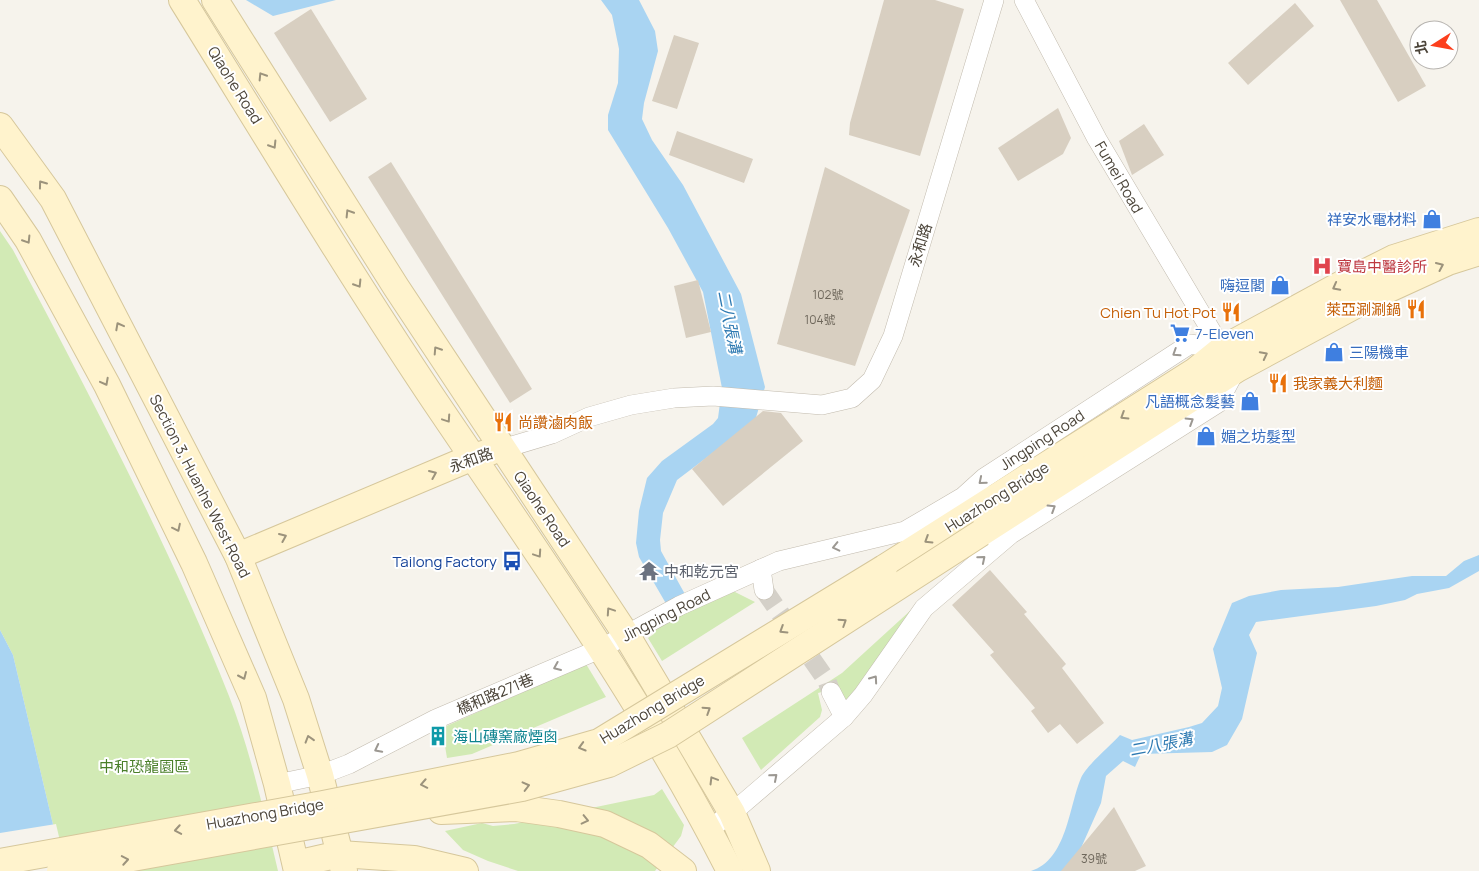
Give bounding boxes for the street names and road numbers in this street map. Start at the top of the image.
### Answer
street label: Qiaohe Road [203,42,267,128]
street label: Fumei Road [1090,137,1148,217]
street label: 永和路 [903,220,937,270]
street label: Section 3, Huanhe West Road [144,391,256,581]
street label: Jingping Road [996,405,1088,475]
street label: 永和路 [446,442,496,478]
street label: Huazhong Bridge [941,457,1053,537]
street label: Qiaohe Road [509,467,575,551]
street label: Jingping Road [618,584,714,646]
street label: 橋和路271巷 [453,668,537,720]
street label: Huazhong Bridge [596,669,708,749]
street label: Huazhong Bridge [205,793,325,835]

